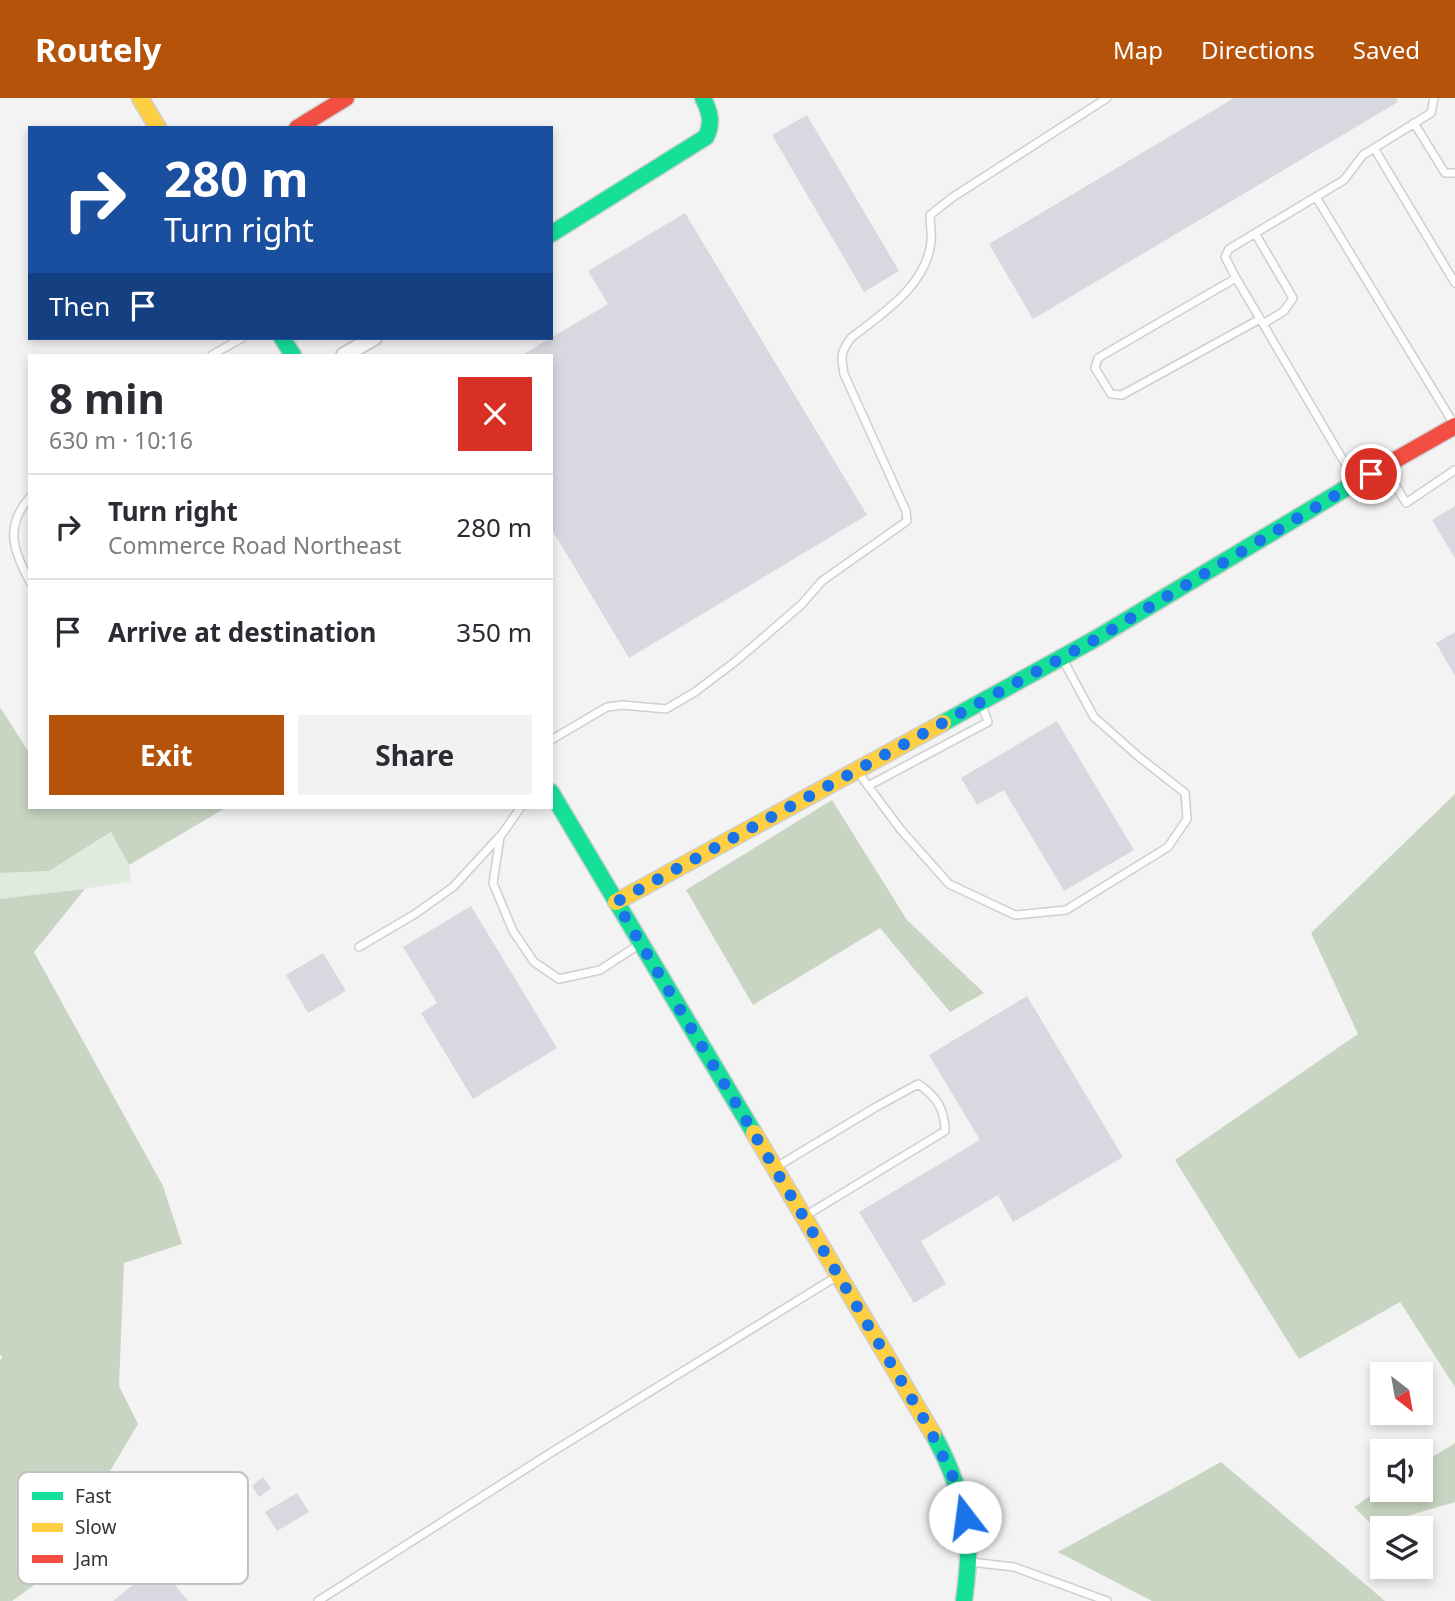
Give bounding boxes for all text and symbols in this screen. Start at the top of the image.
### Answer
text: Routely [35,27,161,72]
text: Map [1113,33,1163,66]
text: Directions [1201,33,1315,66]
text: Saved [1353,33,1420,66]
text: 280 m [164,145,309,211]
icon: right [49,154,140,245]
text: Turn right [164,208,314,251]
icon: arrive [124,287,162,325]
text: Then [49,288,110,324]
text: 8 min [49,369,165,426]
button: close [458,377,532,451]
text: 630 m · 10:16 [49,424,193,456]
pin [1341,444,1401,504]
icon: arrive [1352,455,1390,493]
text: Turn right [108,493,238,529]
icon: right [49,508,87,546]
text: 280 m [456,509,532,545]
text: Commerce Road Northeast [108,529,401,561]
icon: arrive [49,613,87,651]
text: Arrive at destination [108,614,377,650]
text: 350 m [456,614,532,650]
button: Exit [49,715,284,795]
button: Share [298,715,532,795]
north arrow [1370,1362,1433,1424]
map controls [1370,1362,1433,1579]
button: sound [1370,1439,1433,1502]
legend [18,1472,248,1584]
position arrow [928,1480,1002,1554]
text: Fast [75,1483,112,1509]
text: Slow [75,1514,116,1540]
button: layers [1370,1516,1433,1579]
text: Jam [73,1546,109,1572]

